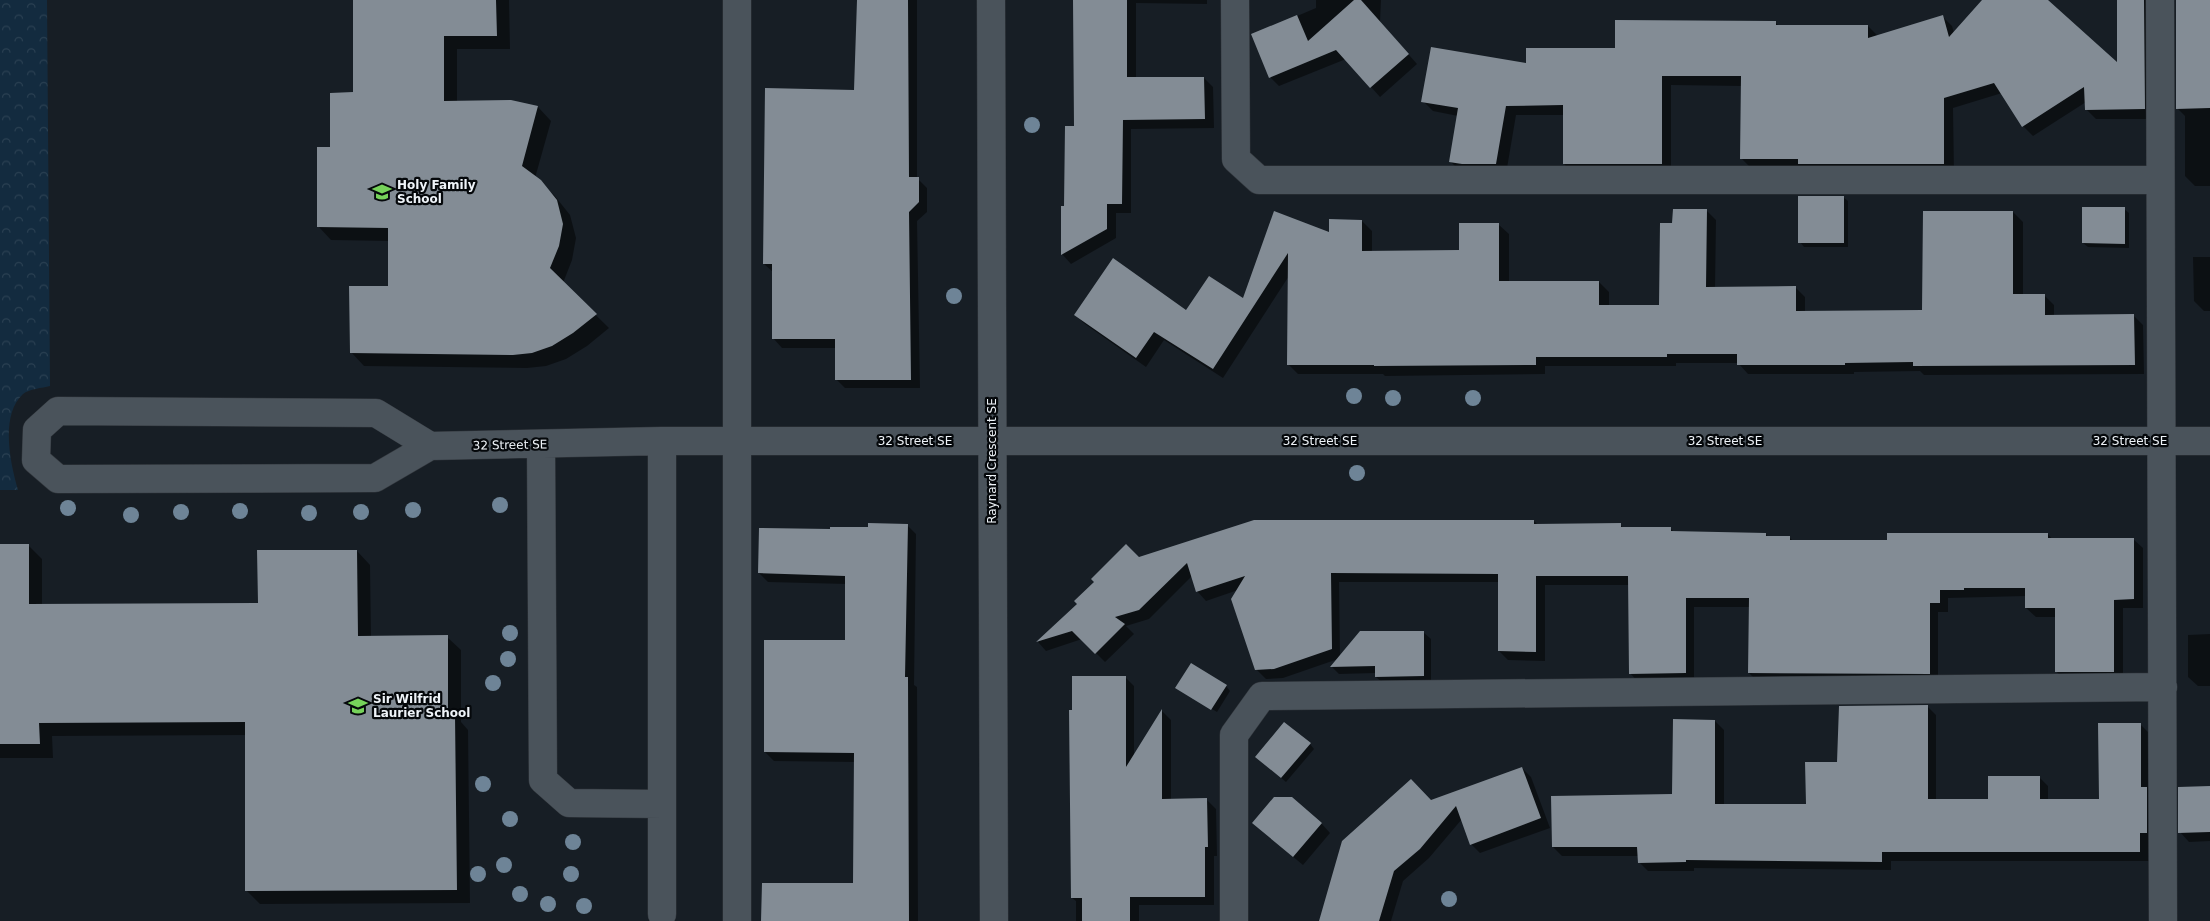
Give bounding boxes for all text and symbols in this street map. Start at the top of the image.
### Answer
place label: Holy Family School [397,178,476,206]
school or university icon: Holy Family School [371,181,393,203]
street label: Raynard Crescent SE [985,398,999,524]
street label: 32 Street SE [878,434,952,448]
street label: 32 Street SE [1283,434,1357,448]
street label: 32 Street SE [1688,434,1762,448]
street label: 32 Street SE [2093,434,2167,448]
street label: 32 Street SE [473,437,547,453]
place label: Sir Wilfrid Laurier School [373,692,470,720]
school or university icon: Sir Wilfrid Laurier School [347,695,369,717]

